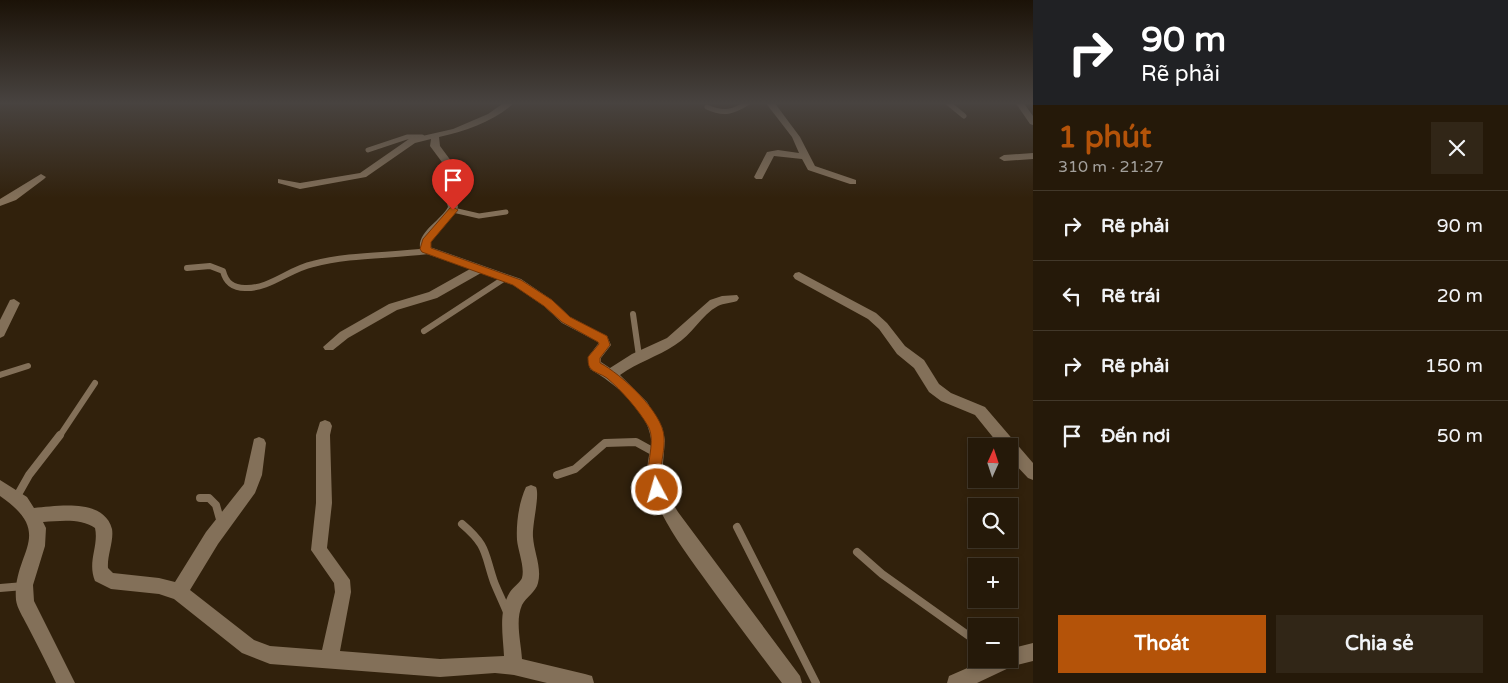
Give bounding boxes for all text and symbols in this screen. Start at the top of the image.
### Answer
text: 90 m [1141,19,1226,61]
icon: right [1058,20,1123,85]
text: Rẽ phải [1141,61,1220,87]
text: 1 phút [1058,119,1151,156]
button: close [1431,122,1483,174]
text: 310 m · 21:27 [1058,157,1164,177]
pin [432,159,474,210]
icon: arrive [439,166,467,194]
icon: right [1058,212,1086,240]
text: Rẽ phải [1101,215,1169,237]
text: 90 m [1437,215,1483,237]
icon: left [1058,282,1086,310]
text: Rẽ trái [1101,285,1160,307]
text: 20 m [1437,285,1483,307]
icon: right [1058,352,1086,380]
text: Rẽ phải [1101,355,1169,377]
text: 150 m [1425,355,1483,377]
icon: arrive [1058,422,1086,450]
text: Đến nơi [1101,425,1170,447]
text: 50 m [1437,425,1483,447]
north arrow [968,438,1018,488]
map controls [968,438,1018,668]
position arrow [630,463,682,515]
button: search [968,498,1018,548]
button: + [968,558,1018,608]
button: Thoát [1058,615,1266,673]
button: Chia sẻ [1276,615,1483,673]
button: − [968,618,1018,668]

